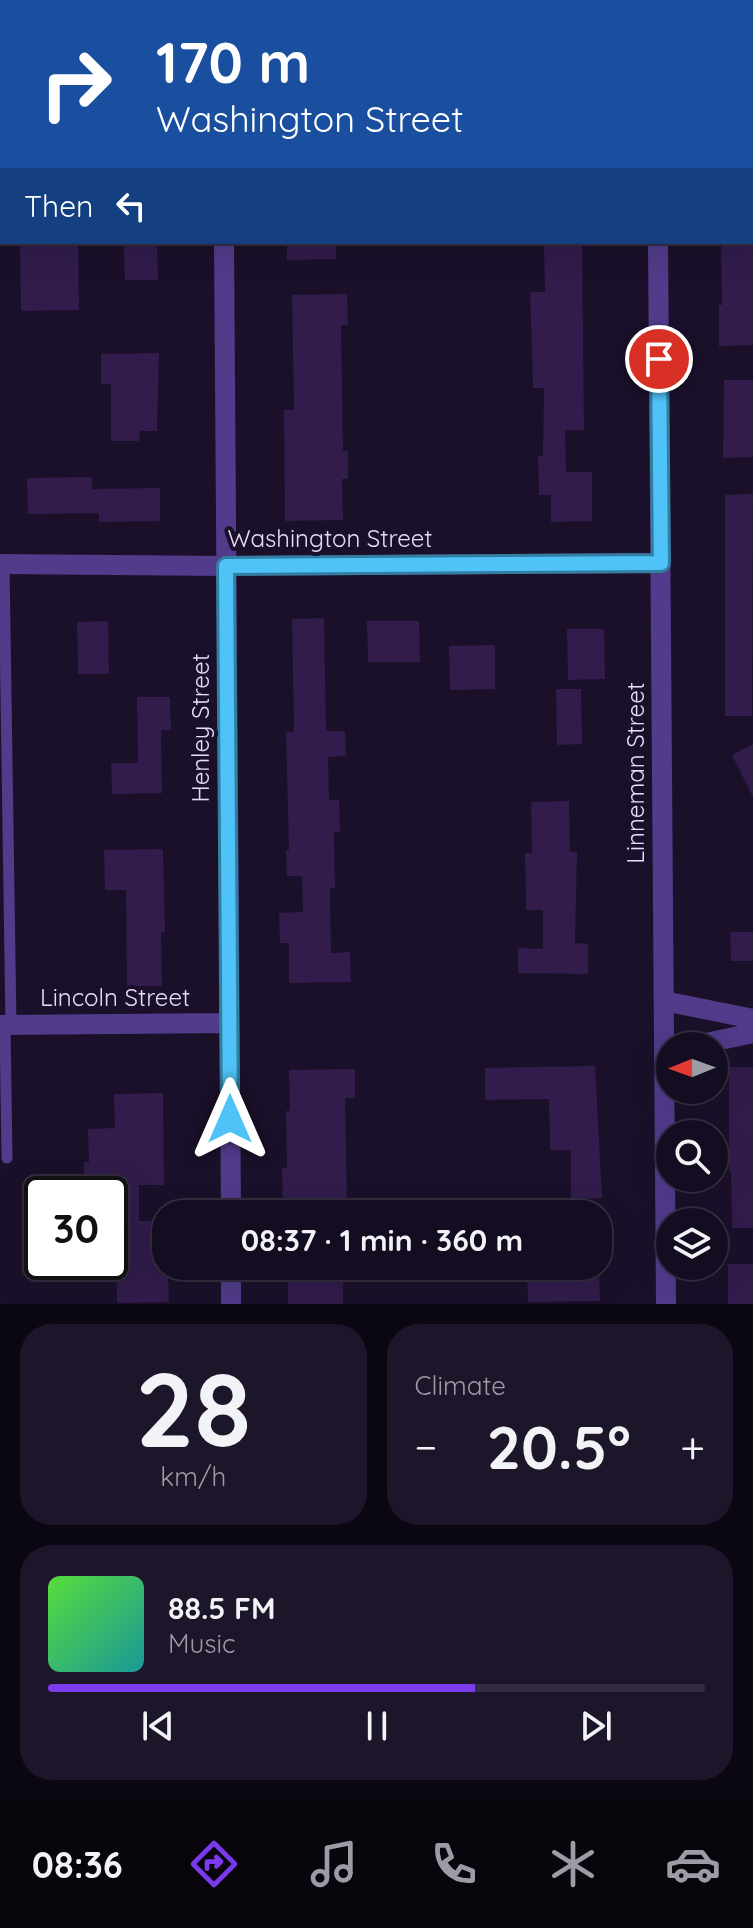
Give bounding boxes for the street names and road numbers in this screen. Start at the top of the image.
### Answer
street label: Washington Street [228,523,432,553]
street label: Henley Street [185,653,215,803]
street label: Linneman Street [620,682,650,864]
street label: Lincoln Street [40,982,190,1012]

